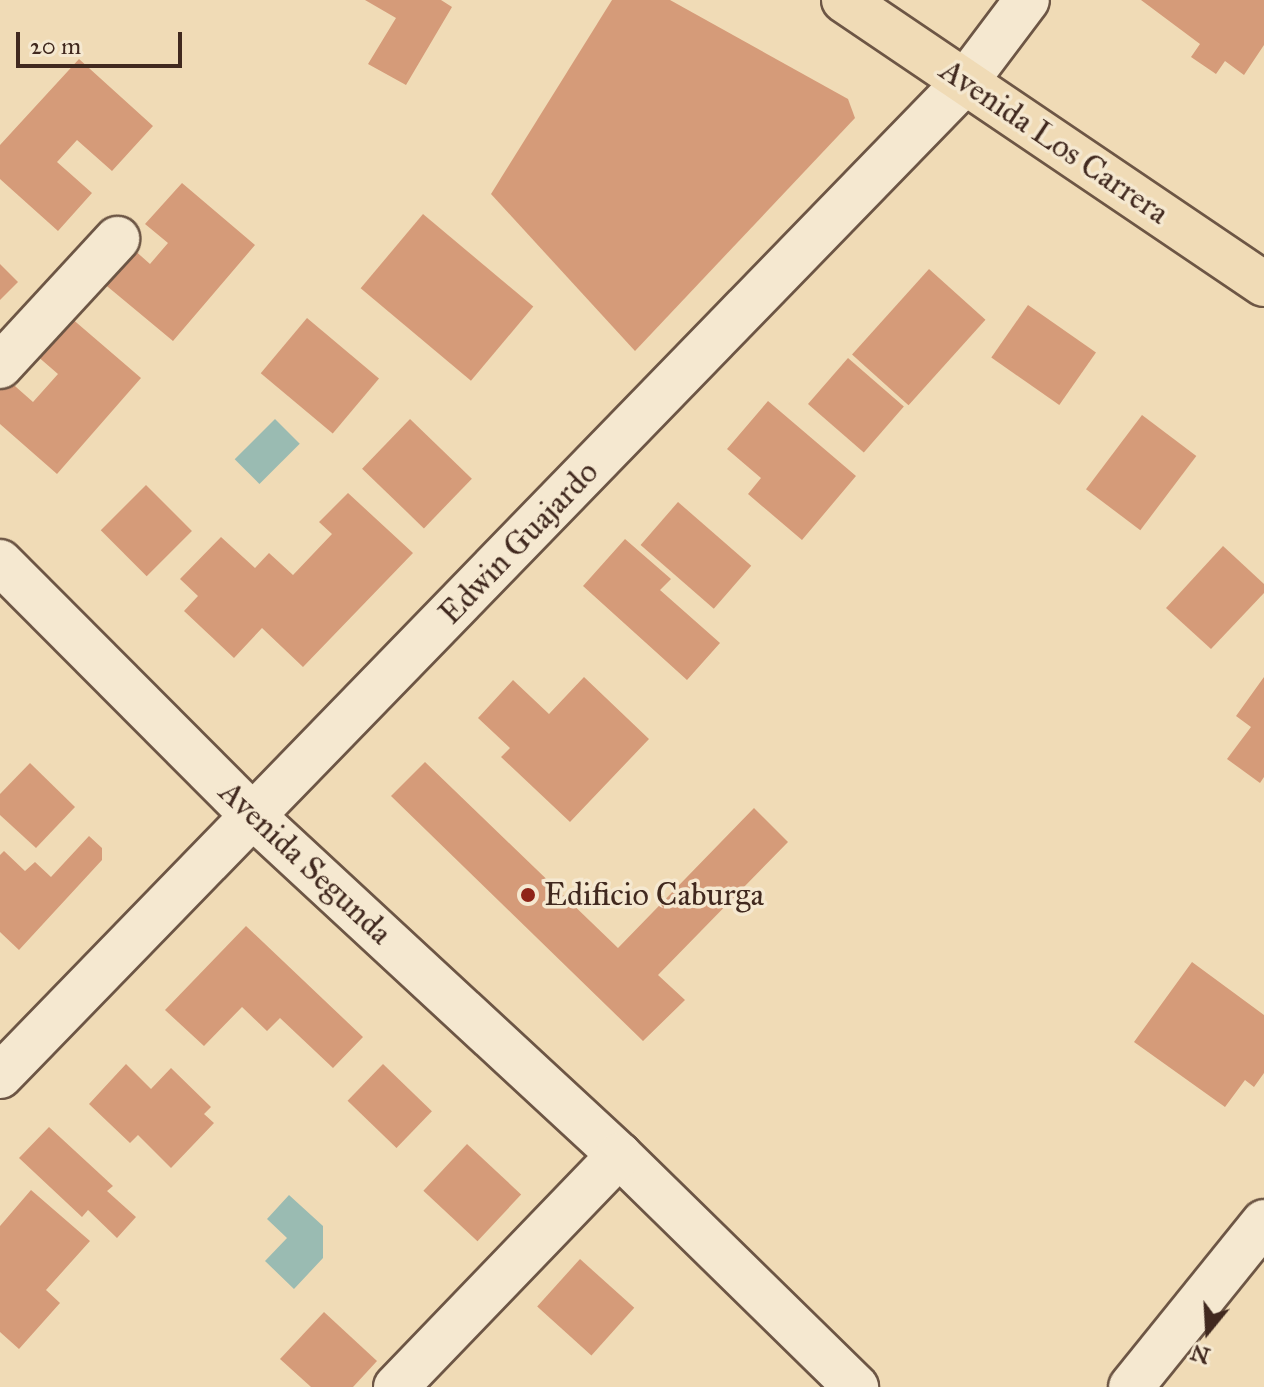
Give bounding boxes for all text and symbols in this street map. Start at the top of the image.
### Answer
scale bar [20,16,186,66]
text: 20 m [30,31,81,61]
street label: Avenida Los Carrera [932,51,1176,233]
street label: Edwin Guajardo [431,453,607,633]
street label: Avenida Segunda [211,773,399,953]
place label: Edificio Caburga [544,876,764,914]
marker: Edificio Caburga [519,886,537,904]
north arrow [1168,1291,1248,1371]
text: N [1187,1339,1213,1370]

